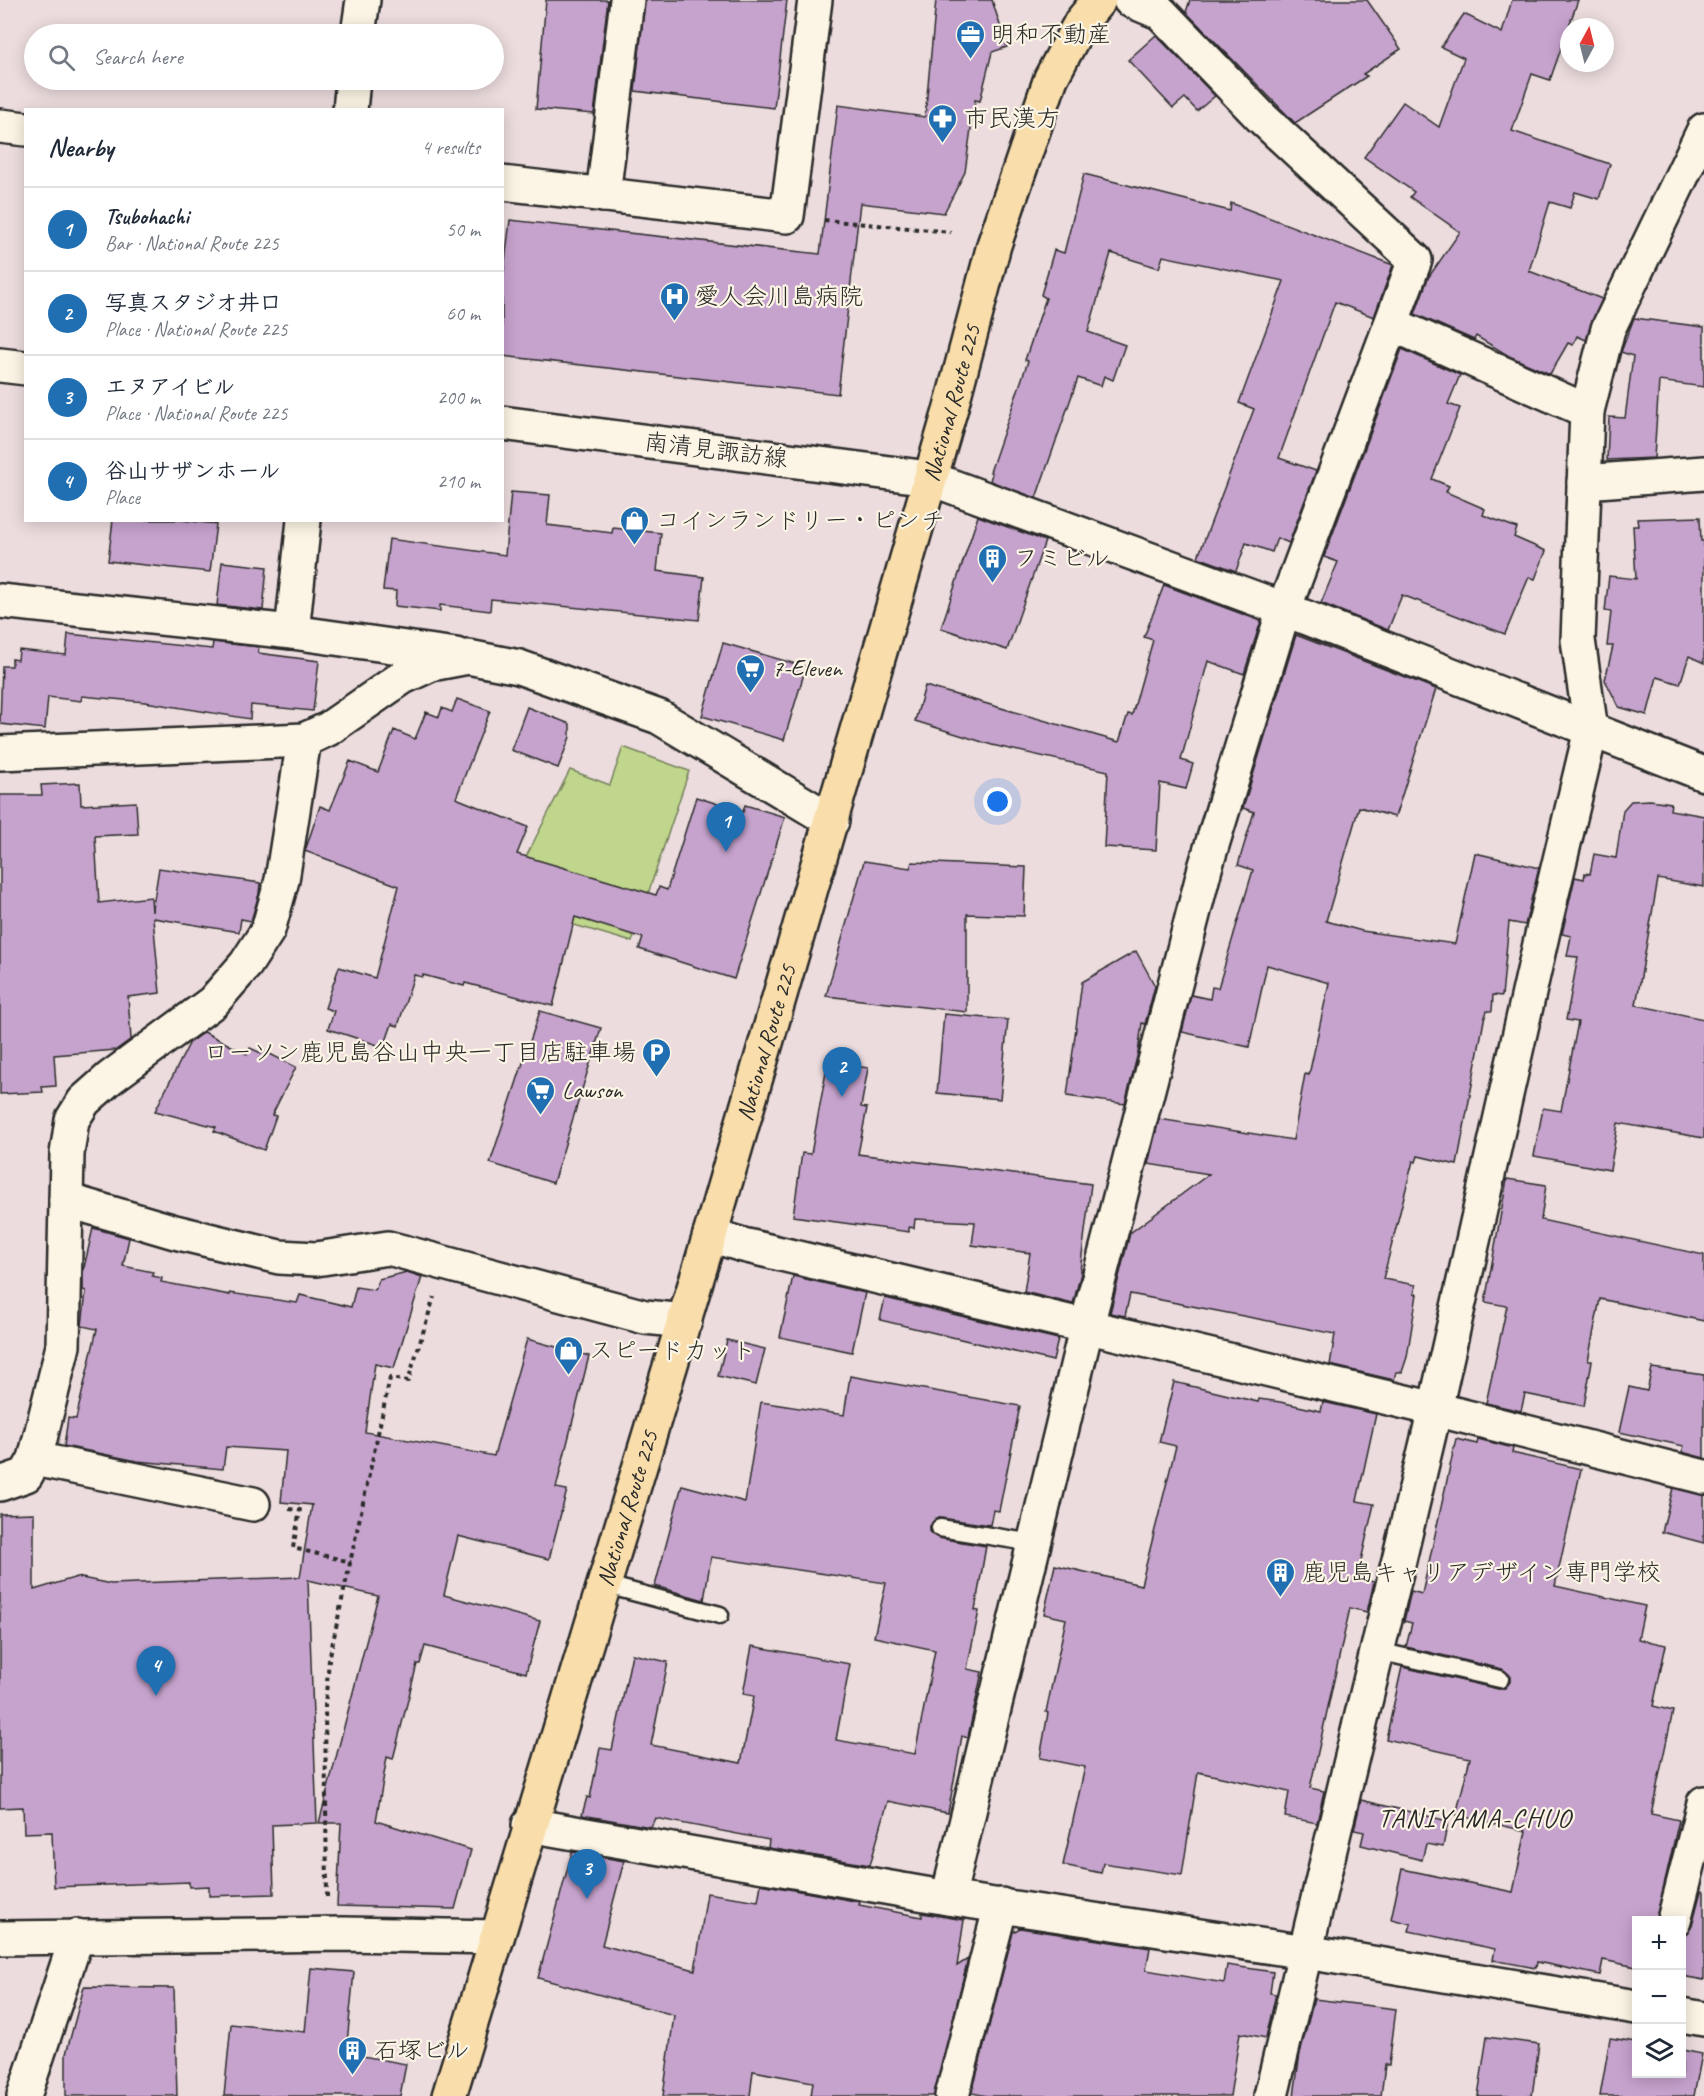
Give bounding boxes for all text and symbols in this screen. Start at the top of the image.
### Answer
office icon: 明和不動産 [954,18,986,60]
north arrow [1560,18,1614,72]
place label: 明和不動産 [991,19,1111,49]
search box [24,24,504,90]
icon: search [45,41,78,74]
text: Search here [93,43,183,71]
pharmacy icon: 市民漢方 [927,102,959,144]
place label: 市民漢方 [964,103,1060,133]
text: Nearby [48,131,113,164]
text: 4 results [421,135,480,160]
text: Tsubohachi [105,203,189,231]
text: 1 [63,217,72,242]
text: 50 m [446,217,480,242]
text: Bar · National Route 225 [105,231,279,256]
hospital icon: 愛人会川島病院 [658,280,690,322]
place label: 愛人会川島病院 [695,281,863,311]
text: 写真スタジオ井口 [105,289,281,317]
text: 2 [63,301,72,326]
text: 60 m [446,301,480,326]
text: Place · National Route 225 [105,317,288,342]
street label: National Route 225 [915,320,988,485]
text: エヌアイビル [105,373,235,401]
text: 3 [63,385,72,410]
text: 200 m [437,385,480,410]
text: Place · National Route 225 [105,401,288,426]
street label: 南清見諏訪線 [643,426,789,474]
text: 谷山サザンホール [105,457,281,485]
text: 4 [63,469,72,494]
text: 210 m [437,469,480,494]
text: Place [105,485,140,510]
shop icon: コインランドリー・ピンチ [619,504,651,546]
place label: コインランドリー・ピンチ [656,505,944,535]
building icon: フミビル [977,542,1009,584]
place label: フミビル [1014,543,1110,573]
supermarket icon: 7-Eleven [735,652,767,694]
place label: 7-Eleven [772,653,843,683]
your location [983,787,1012,816]
pin: 1 [706,802,746,852]
street label: National Route 225 [729,960,803,1124]
parking icon: ローソン鹿児島谷山中央一丁目店駐車場 [641,1036,673,1078]
place label: ローソン鹿児島谷山中央一丁目店駐車場 [204,1037,636,1067]
pin: 2 [822,1048,862,1097]
supermarket icon: Lawson [525,1074,557,1116]
place label: Lawson [562,1075,624,1105]
shop icon: スピードカット [552,1334,584,1376]
place label: スピードカット [589,1335,756,1365]
street label: National Route 225 [589,1426,665,1590]
building icon: 鹿児島キャリアデザイン専門学校 [1265,1556,1297,1598]
place label: 鹿児島キャリアデザイン専門学校 [1302,1557,1661,1587]
pin: 4 [136,1646,176,1696]
district label: TANIYAMA-CHUO [1378,1801,1573,1835]
pin: 3 [568,1850,606,1899]
map controls [1632,1916,1686,2078]
button: + [1632,1916,1686,1970]
button: − [1632,1970,1686,2024]
button: layers [1632,2024,1686,2078]
building icon: 石塚ビル [337,2034,369,2076]
place label: 石塚ビル [374,2035,470,2065]

